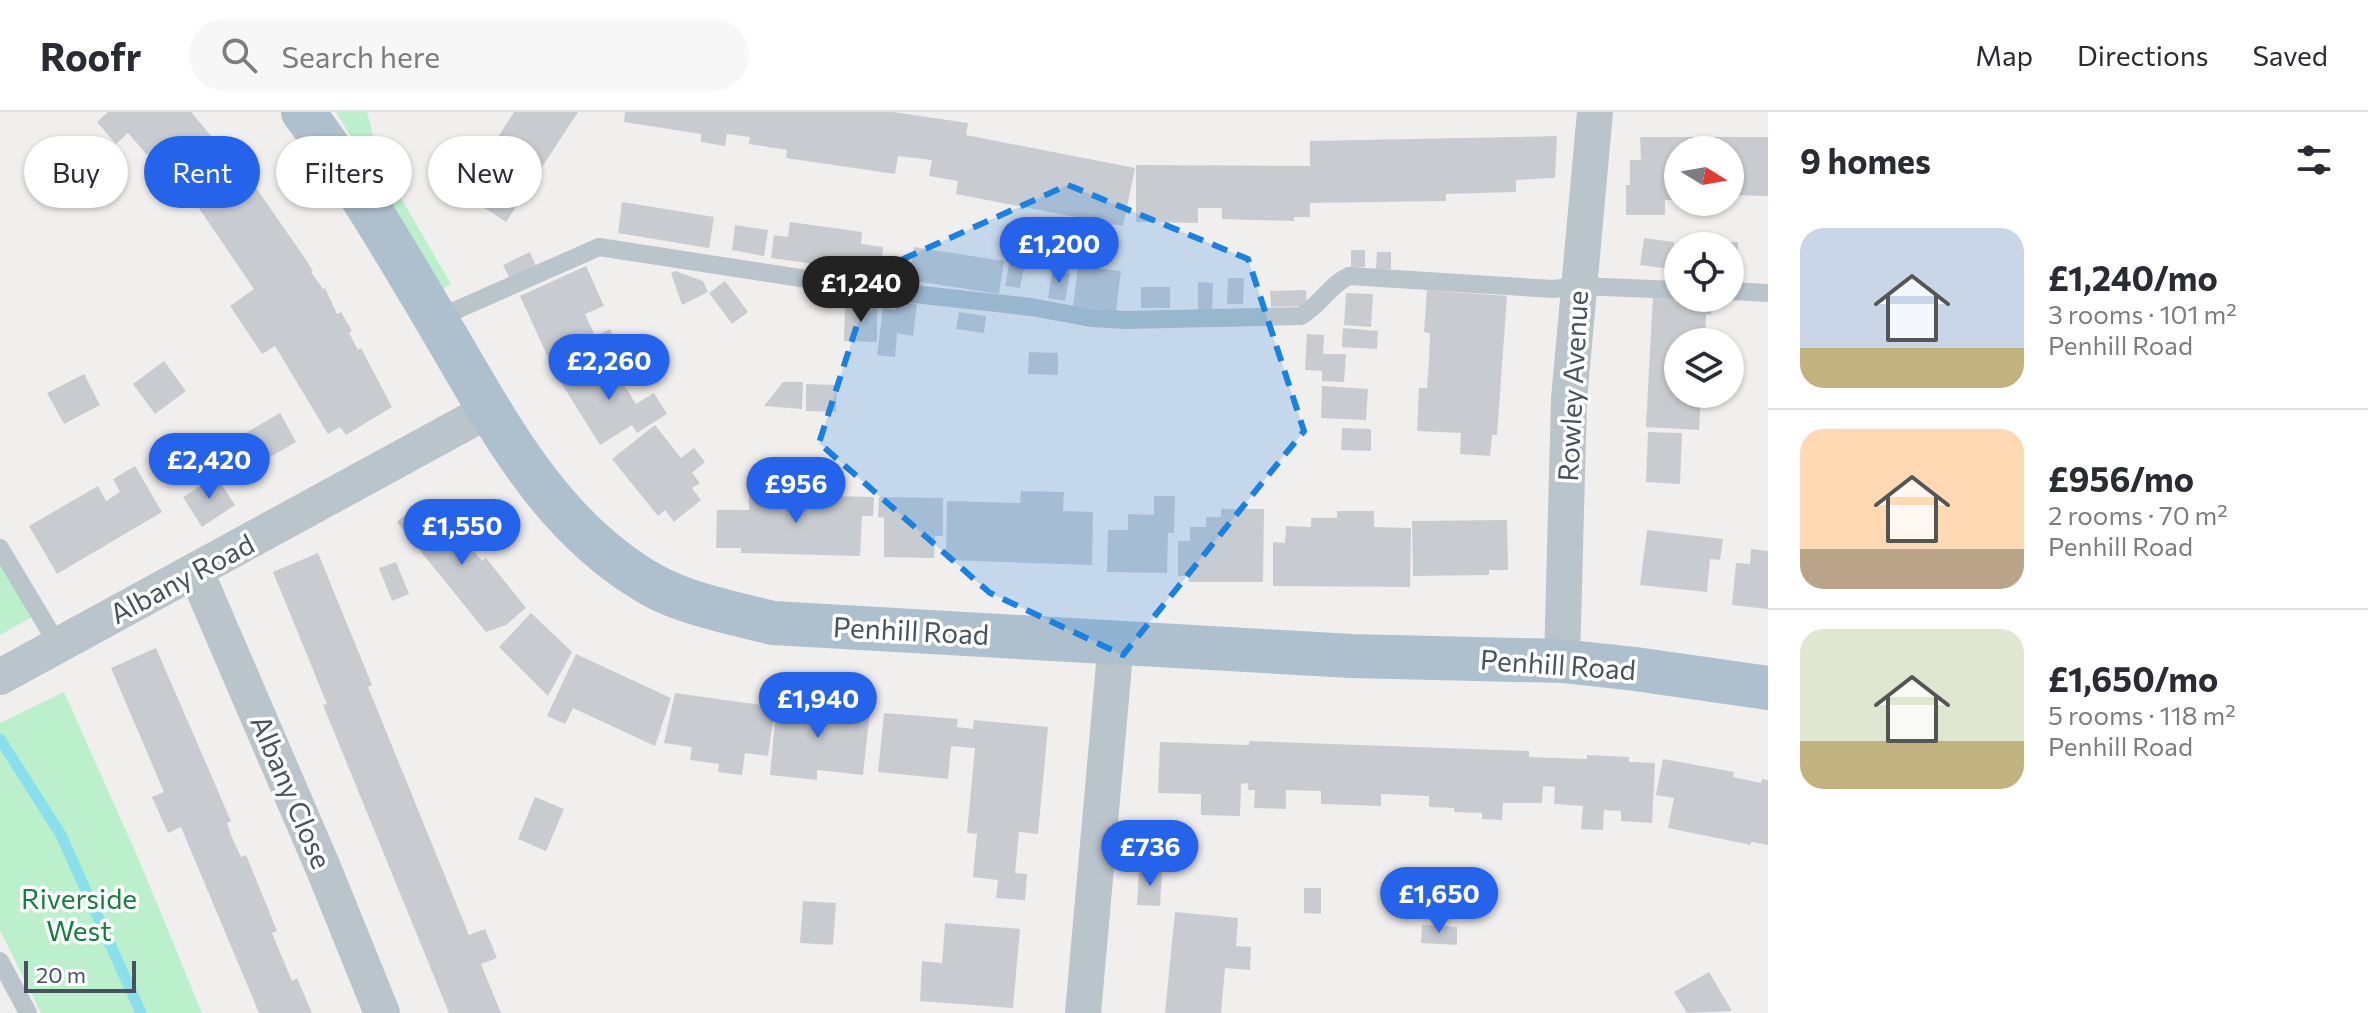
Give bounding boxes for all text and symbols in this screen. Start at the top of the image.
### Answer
search box [189,19,749,91]
text: Roofr [40,32,141,79]
icon: search [217,33,261,77]
text: Search here [281,37,440,74]
text: Map [1975,38,2033,72]
text: Directions [2077,38,2208,72]
text: Saved [2252,38,2328,72]
chip: Buy [24,136,128,208]
chip: Rent [144,136,260,208]
chip: Filters [276,136,412,208]
chip: New [428,136,542,208]
north arrow [1664,136,1744,216]
map controls [1664,136,1744,408]
icon: filters [2292,138,2336,182]
text: 9 homes [1800,139,1931,181]
pin: £1,200 [994,217,1124,285]
text: £1,200 [1018,227,1100,258]
button: locate [1664,232,1744,312]
pin: £1,240 [796,256,926,324]
text: £1,240/mo [2048,256,2218,298]
icon: home [1864,260,1960,356]
text: £1,240 [820,266,902,297]
street label: Rowley Avenue [1550,290,1594,482]
text: 3 rooms · 101 m² [2048,298,2237,329]
button: layers [1664,328,1744,408]
text: Penhill Road [2048,329,2193,360]
pin: £2,260 [544,334,674,402]
text: £2,260 [566,344,652,375]
pin: £2,420 [144,433,274,501]
text: £2,420 [167,443,251,474]
pin: £956 [749,457,843,525]
text: £956/mo [2048,457,2194,499]
icon: home [1864,461,1960,557]
text: £956 [764,467,828,498]
pin: £1,550 [397,499,527,567]
text: 2 rooms · 70 m² [2048,499,2228,530]
text: £1,550 [421,509,503,540]
street label: Albany Road [104,526,260,630]
text: Penhill Road [2048,530,2193,561]
street label: Penhill Road [832,609,990,651]
street label: Penhill Road [1479,642,1637,686]
text: £1,650/mo [2048,657,2218,699]
icon: home [1864,661,1960,757]
pin: £1,940 [753,672,883,740]
text: £1,940 [777,682,859,713]
text: 5 rooms · 118 m² [2048,699,2236,730]
street label: Albany Close [244,710,340,873]
text: Penhill Road [2048,730,2193,761]
pin: £736 [1103,820,1197,888]
text: £736 [1119,830,1181,861]
pin: £1,650 [1374,867,1504,935]
text: £1,650 [1398,877,1480,908]
park label: Riverside West [21,881,137,947]
scale bar [24,957,136,993]
text: 20 m [36,961,86,988]

